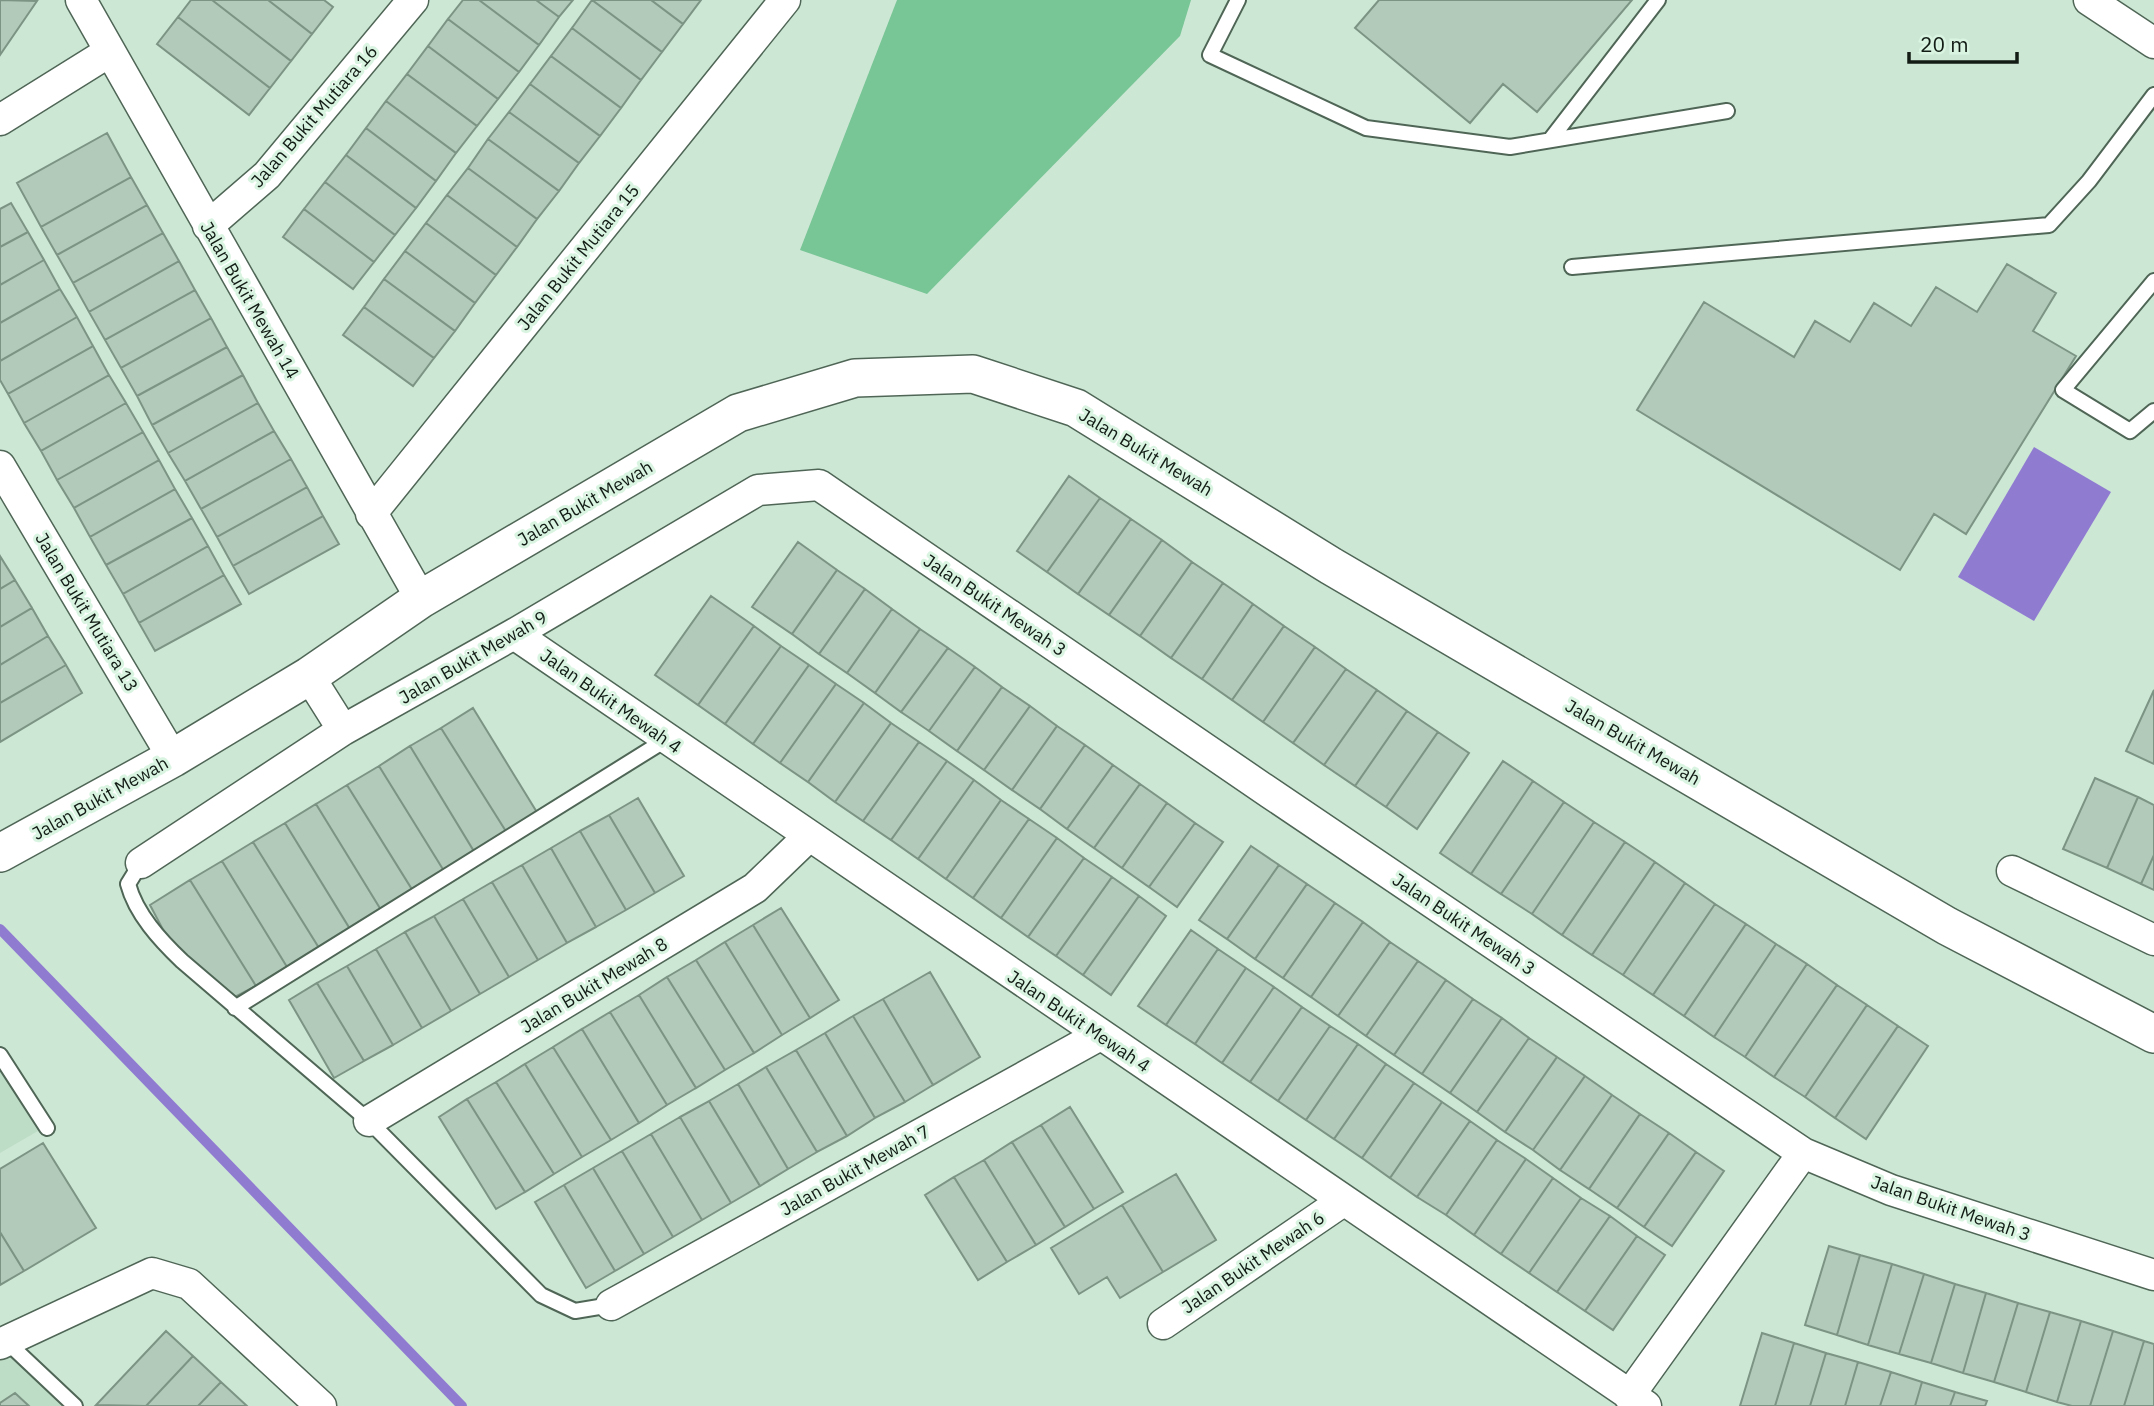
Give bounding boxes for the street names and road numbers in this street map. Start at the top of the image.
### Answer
street label: Jalan Bukit Mutiara 16 [246,40,382,192]
street label: Jalan Bukit Mutiara 15 [512,179,644,335]
street label: Jalan Bukit Mewah 14 [196,217,305,383]
street label: Jalan Bukit Mewah [1075,403,1217,501]
street label: Jalan Bukit Mewah [513,455,657,551]
street label: Jalan Bukit Mutiara 13 [30,528,144,696]
street label: Jalan Bukit Mewah 3 [919,549,1071,661]
street label: Jalan Bukit Mewah 9 [395,605,551,709]
street label: Jalan Bukit Mewah 4 [536,644,686,758]
street label: Jalan Bukit Mewah [1561,694,1705,790]
street label: Jalan Bukit Mewah [28,751,172,845]
street label: Jalan Bukit Mewah 3 [1388,868,1540,980]
street label: Jalan Bukit Mewah 8 [516,932,672,1038]
street label: Jalan Bukit Mewah 4 [1003,965,1155,1077]
street label: Jalan Bukit Mewah 7 [776,1119,934,1221]
street label: Jalan Bukit Mewah 3 [1868,1170,2034,1246]
street label: Jalan Bukit Mewah 6 [1177,1206,1329,1318]

